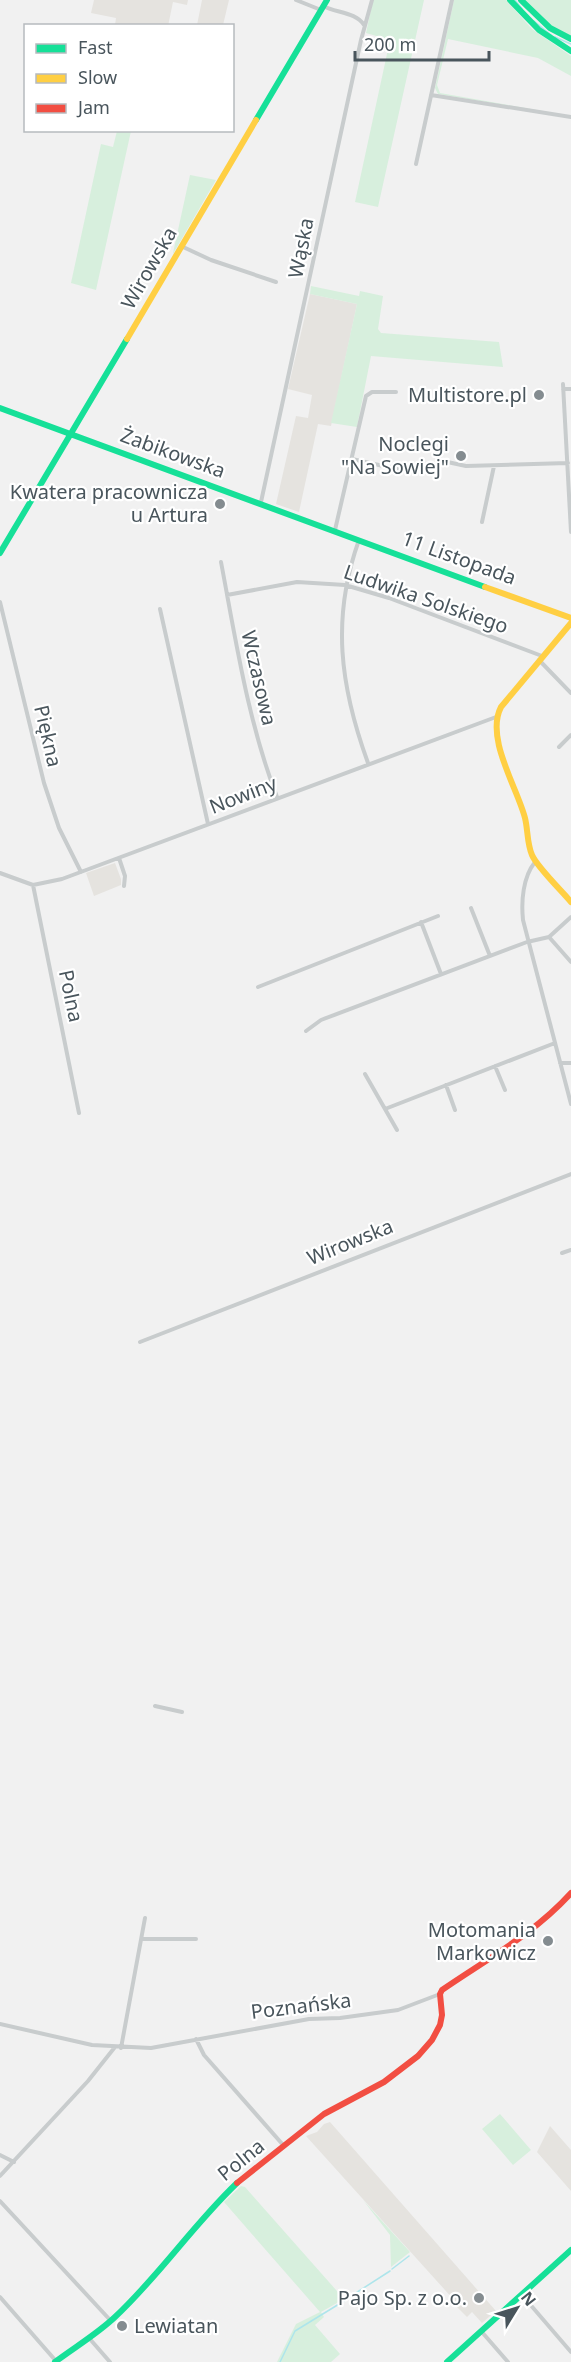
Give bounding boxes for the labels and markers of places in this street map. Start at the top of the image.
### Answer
place label: Multistore.pl [408,381,527,408]
marker: Multistore.pl [532,388,546,402]
place label: Noclegi "Na Sowiej" [341,430,449,480]
marker: Noclegi "Na Sowiej" [454,449,468,463]
place label: Kwatera pracownicza u Artura [10,478,208,528]
marker: Kwatera pracownicza u Artura [213,497,227,511]
place label: Motomania Markowicz [428,1916,536,1966]
marker: Motomania Markowicz [541,1934,555,1948]
place label: Pajo Sp. z o.o. [338,2284,467,2311]
marker: Pajo Sp. z o.o. [472,2291,486,2305]
place label: Lewiatan [134,2312,218,2339]
marker: Lewiatan [115,2319,129,2333]

